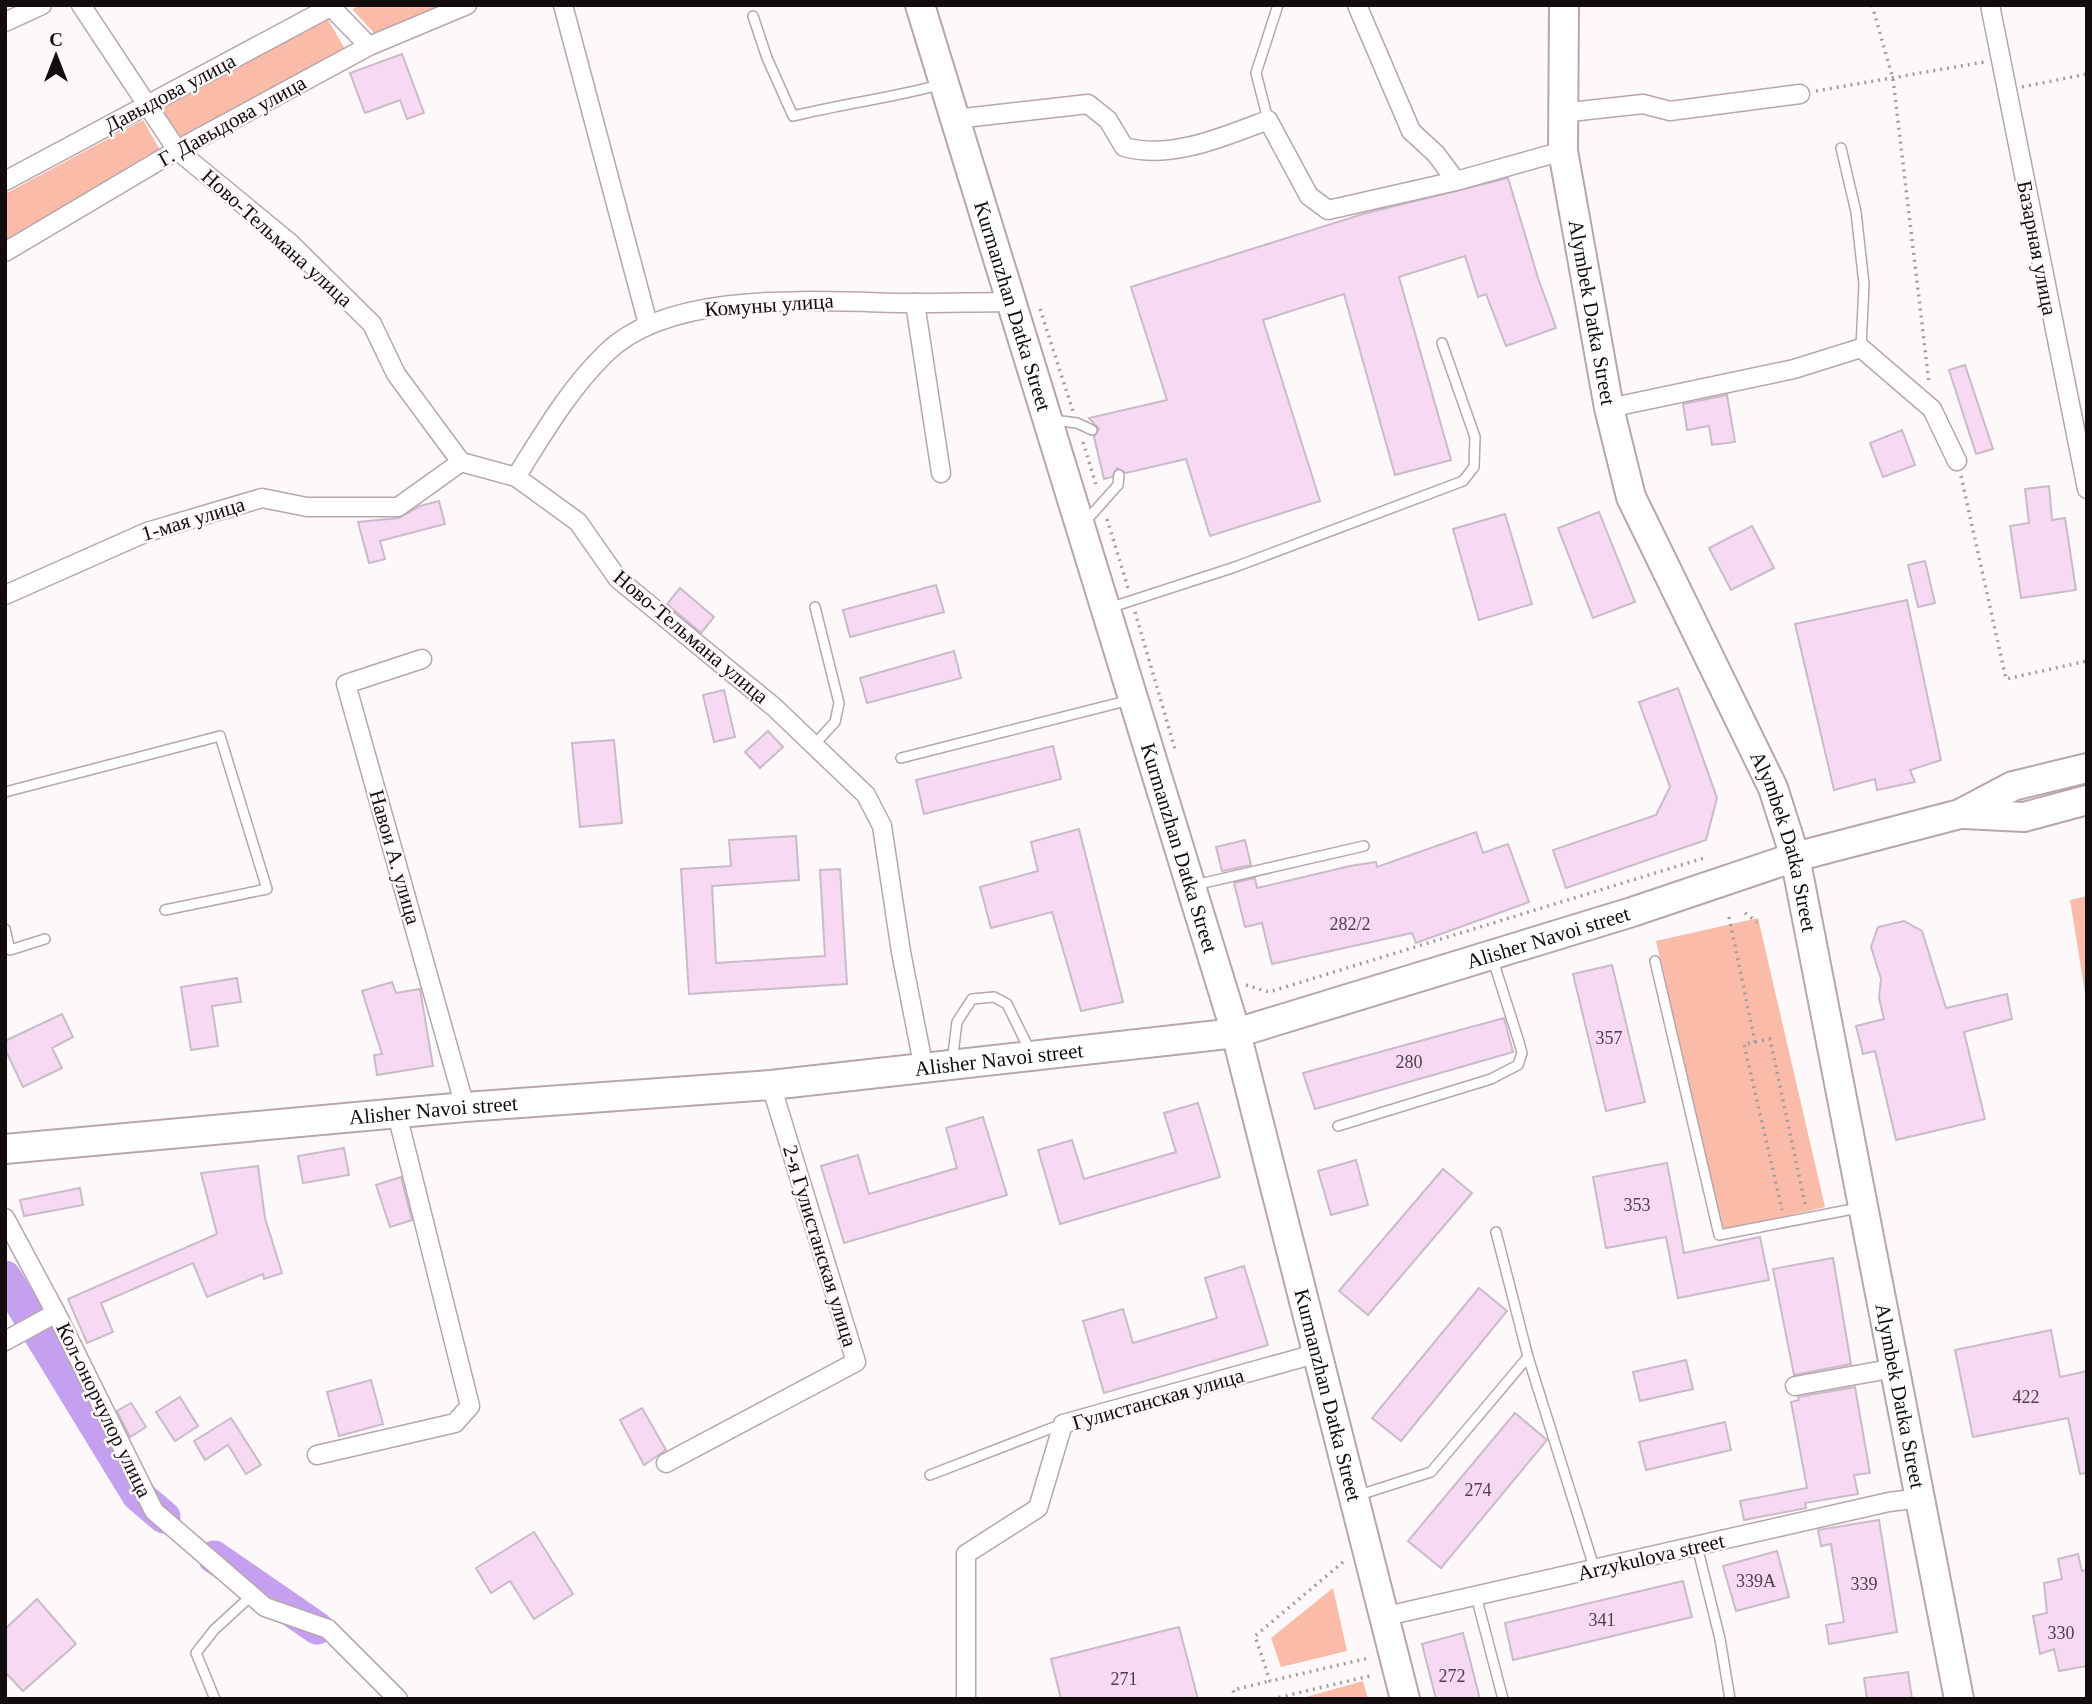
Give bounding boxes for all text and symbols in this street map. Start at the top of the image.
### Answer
north arrow [21,21,91,91]
text: С [49,29,63,50]
street label: Давыдова улица [100,48,240,138]
street label: Г. Давыдова улица [154,70,311,172]
street label: Ново-Тельмана улица [197,164,358,312]
street label: Базарная улица [2012,179,2062,318]
street label: Kurmanzhan Datka Street [969,198,1056,414]
street label: Alymbek Datka Street [1564,218,1620,407]
street label: Комуны улица [704,288,835,321]
street label: 1-мая улица [138,492,248,546]
street label: Ново-Тельмана улица [609,565,774,709]
street label: Kurmanzhan Datka Street [1136,740,1223,956]
street label: Alymbek Datka Street [1745,747,1821,934]
street label: Навои А. улица [364,787,426,928]
street label: Alisher Navoi street [1464,901,1633,974]
house number: 282/2 [1329,914,1371,934]
house number: 357 [1596,1028,1623,1048]
street label: Alisher Navoi street [913,1038,1084,1081]
house number: 280 [1396,1052,1423,1072]
street label: Alisher Navoi street [348,1091,519,1130]
street label: 2-я Гулистанская улица [778,1142,862,1350]
house number: 353 [1624,1195,1651,1215]
street label: Kurmanzhan Datka Street [1289,1286,1366,1504]
street label: Alymbek Datka Street [1870,1301,1930,1491]
street label: Кол-онорчулор улица [51,1319,157,1502]
street label: Гулистанская улица [1070,1363,1247,1435]
house number: 422 [2013,1387,2040,1407]
house number: 274 [1465,1480,1492,1500]
street label: Arzykulova street [1575,1528,1727,1586]
house number: 339А [1736,1571,1776,1591]
house number: 339 [1851,1574,1878,1594]
house number: 341 [1589,1610,1616,1630]
house number: 330 [2048,1623,2075,1643]
house number: 272 [1439,1666,1466,1686]
house number: 271 [1111,1669,1138,1689]

